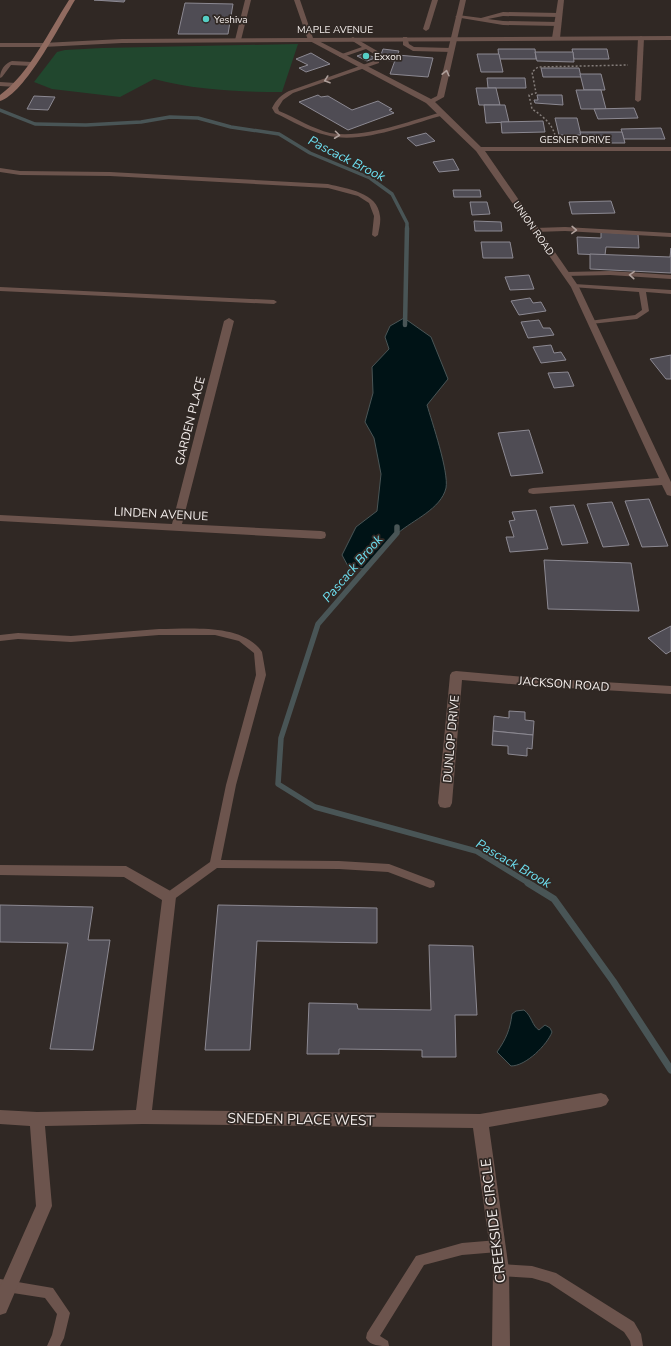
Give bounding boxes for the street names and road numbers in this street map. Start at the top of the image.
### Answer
street label: MAPLE AVENUE [297,23,373,37]
street label: GESNER DRIVE [539,133,611,147]
street label: UNION ROAD [509,198,557,259]
street label: GARDEN PLACE [171,375,209,467]
street label: LINDEN AVENUE [113,504,209,524]
street label: JACKSON ROAD [517,673,610,695]
street label: DUNLOP DRIVE [439,695,463,783]
street label: SNEDEN PLACE WEST [227,1109,375,1130]
street label: CREEKSIDE CIRCLE [476,1158,511,1284]

